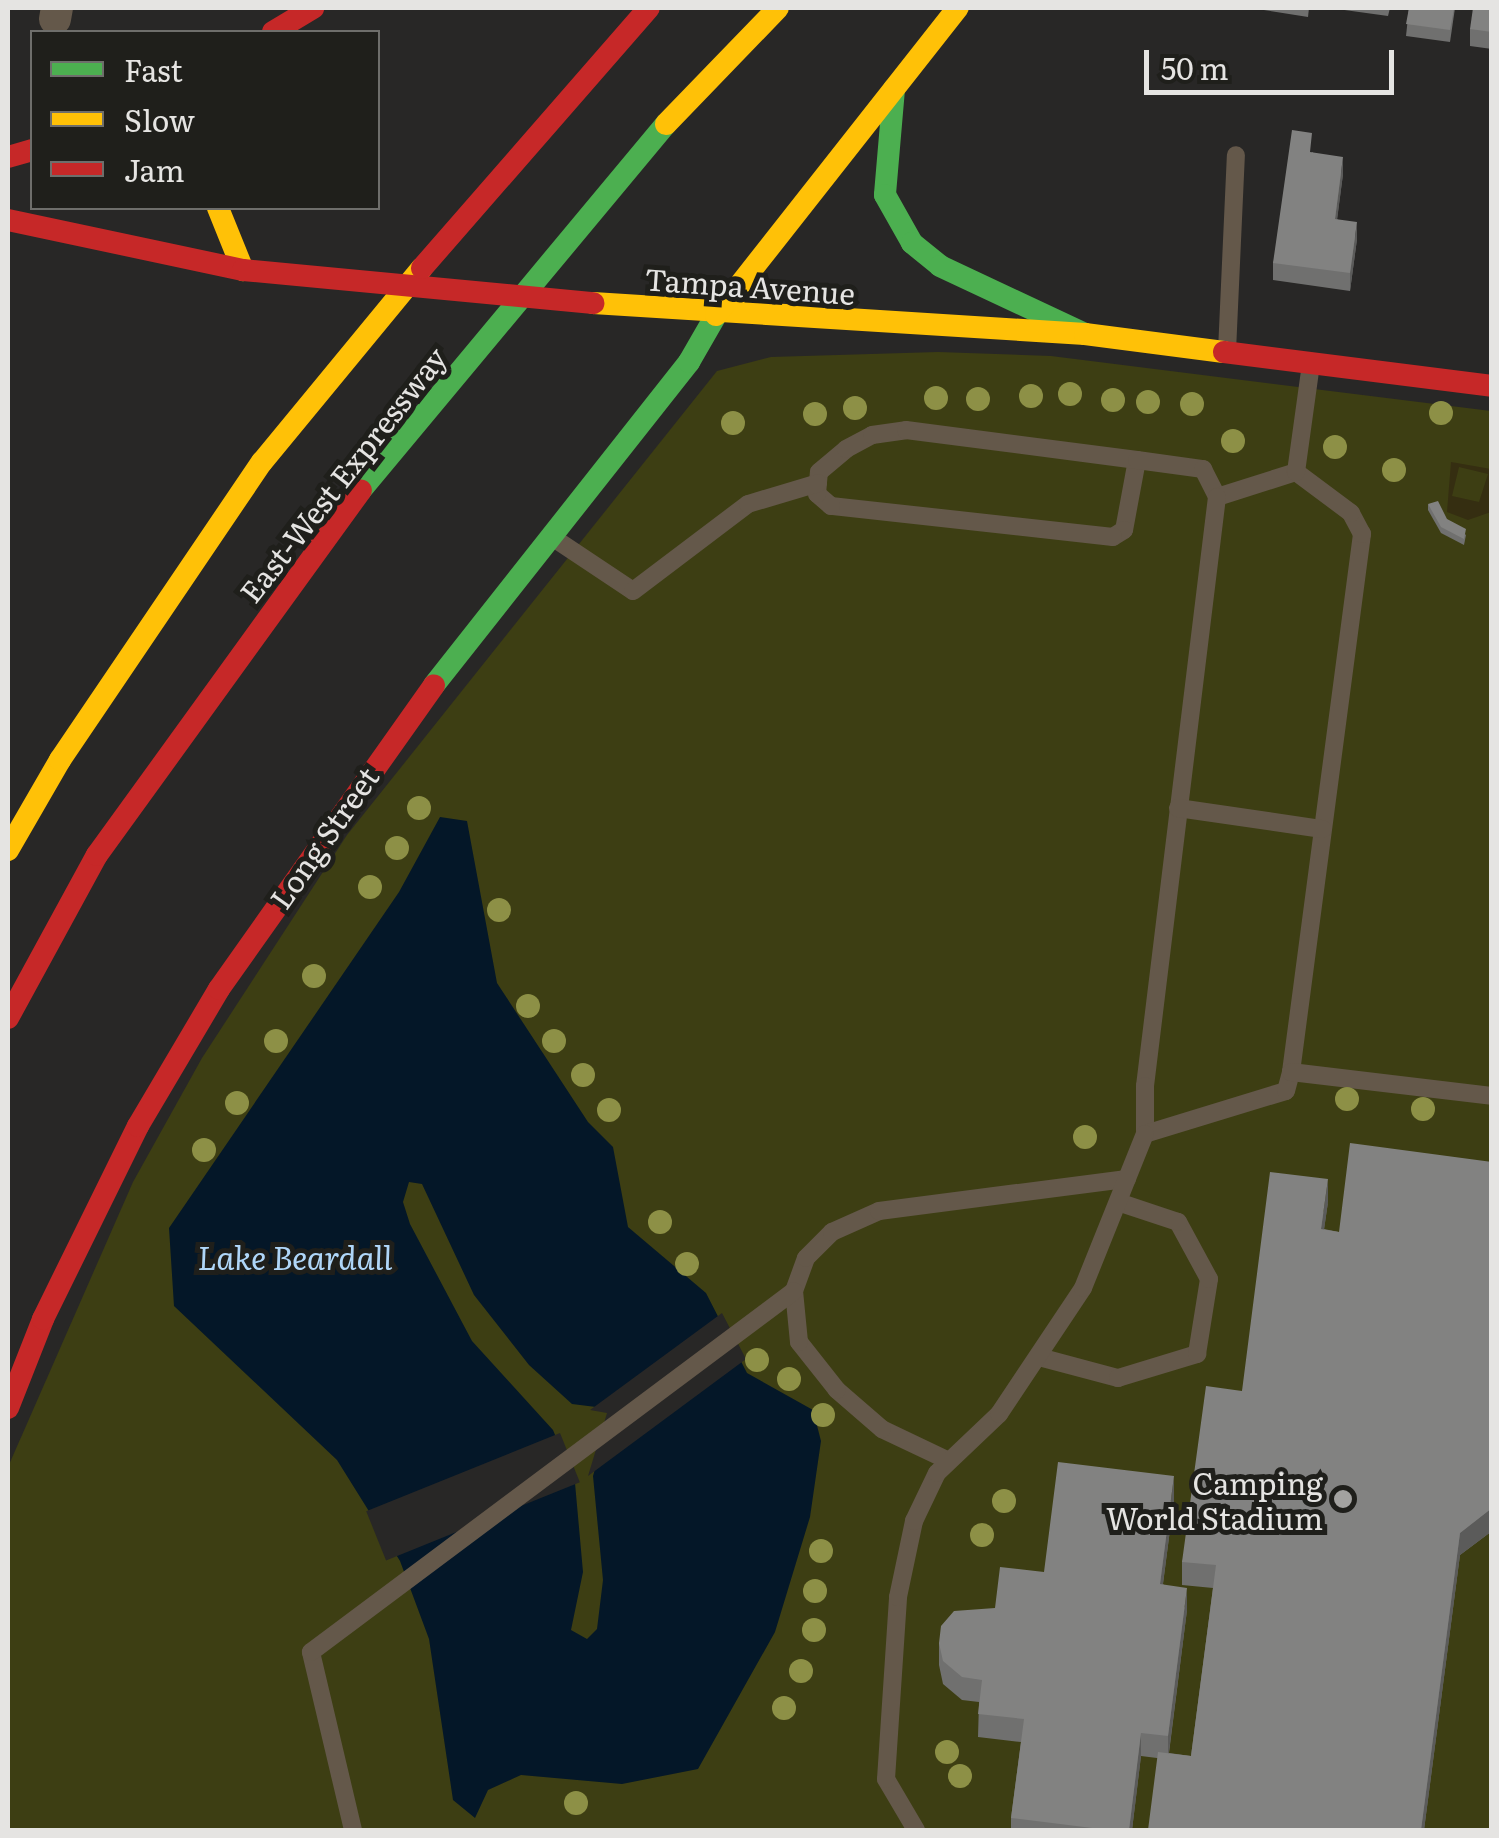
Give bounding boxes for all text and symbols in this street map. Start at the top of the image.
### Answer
legend [30,30,380,210]
scale bar [1149,30,1399,92]
text: 50 m [1161,45,1229,89]
text: Fast [124,47,183,91]
text: Slow [124,97,195,141]
text: Jam [124,147,184,191]
street label: Tampa Avenue [644,260,856,310]
street label: East-West Expressway [231,339,453,609]
street label: Long Street [261,759,385,915]
water label: Lake Beardall [198,1237,392,1275]
place label: Camping World Stadium [1106,1464,1323,1534]
marker: Camping World Stadium [1332,1488,1354,1510]

